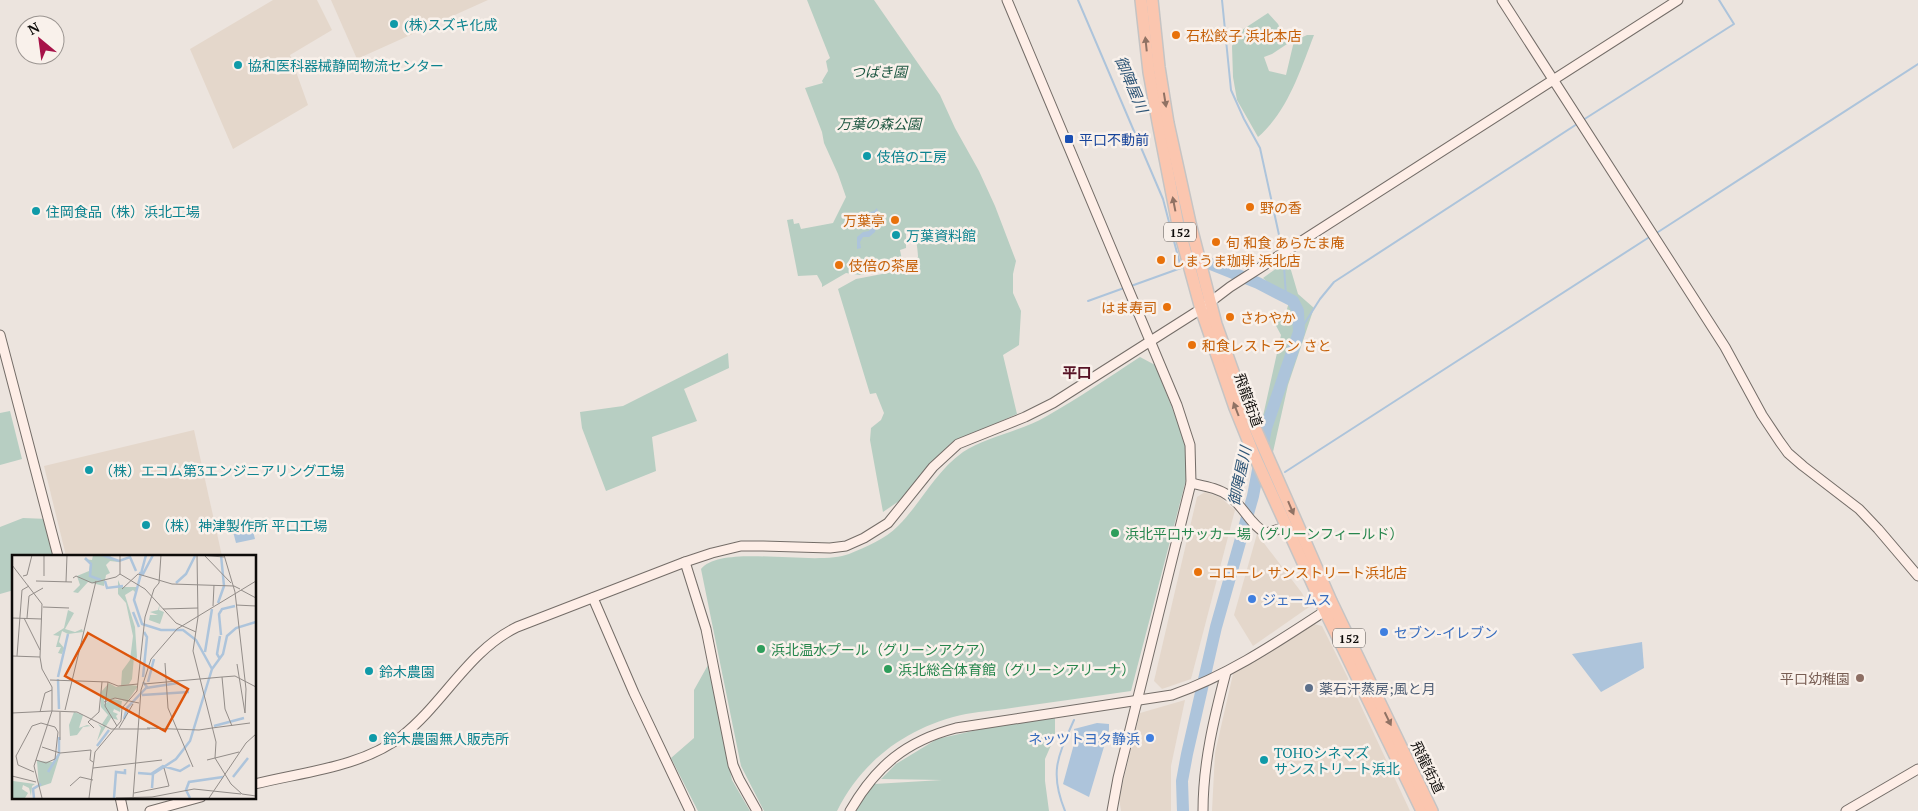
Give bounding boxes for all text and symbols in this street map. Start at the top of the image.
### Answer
north arrow [15,15,65,65]
place label: (株)スズキ化成 [404,15,498,34]
text: N [24,17,43,39]
marker: (株)スズキ化成 [388,18,400,30]
place label: 石松餃子 浜北本店 [1186,26,1301,45]
marker: 石松餃子 浜北本店 [1170,29,1182,41]
one-way arrow [1142,36,1150,52]
water label: 御陣屋川 [1111,52,1154,117]
place label: 協和医科器械静岡物流センター [248,56,444,75]
marker: 協和医科器械静岡物流センター [232,59,244,71]
park label: つばき園 [851,62,909,81]
one-way arrow [1161,93,1169,109]
park label: 万葉の森公園 [837,114,923,133]
place label: 平口不動前 [1079,130,1149,149]
marker: 平口不動前 [1063,133,1075,145]
place label: 伎倍の工房 [877,147,947,166]
marker: 伎倍の工房 [861,150,873,162]
one-way arrow [1169,196,1177,212]
place label: 野の香 [1260,198,1302,217]
marker: 野の香 [1244,201,1256,213]
place label: 住岡食品（株）浜北工場 [46,202,200,221]
marker: 住岡食品（株）浜北工場 [30,205,42,217]
place label: 万葉亭 [843,211,885,230]
marker: 万葉亭 [889,214,901,226]
road number: 152 [1164,222,1196,242]
place label: 万葉資料館 [906,226,976,245]
marker: 万葉資料館 [890,229,902,241]
place label: 旬 和食 あらたま庵 [1226,233,1344,252]
marker: 旬 和食 あらたま庵 [1210,236,1222,248]
place label: しまうま珈琲 浜北店 [1171,251,1300,270]
marker: しまうま珈琲 浜北店 [1155,254,1167,266]
place label: 伎倍の茶屋 [849,256,919,275]
marker: 伎倍の茶屋 [833,259,845,271]
place label: はま寿司 [1101,298,1157,317]
marker: はま寿司 [1161,301,1173,313]
place label: さわやか [1240,308,1296,327]
marker: さわやか [1224,311,1236,323]
place label: 和食レストラン さと [1202,336,1331,355]
marker: 和食レストラン さと [1186,339,1198,351]
district label: 平口 [1062,362,1092,382]
street label: 飛龍街道 [1230,370,1268,430]
one-way arrow [1232,402,1239,417]
water label: 御陣屋川 [1223,443,1255,507]
place label: （株）エコム第3エンジニアリング工場 [99,461,344,480]
marker: （株）エコム第3エンジニアリング工場 [83,464,95,476]
one-way arrow [1287,501,1295,515]
place label: （株）神津製作所 平口工場 [156,516,327,535]
marker: （株）神津製作所 平口工場 [140,519,152,531]
place label: 浜北平口サッカー場（グリーンフィールド） [1125,524,1404,543]
marker: 浜北平口サッカー場（グリーンフィールド） [1109,527,1121,539]
inset map [12,555,256,798]
place label: コローレ サンストリート浜北店 [1208,563,1407,582]
marker: コローレ サンストリート浜北店 [1192,566,1204,578]
place label: ジェームス [1262,590,1332,609]
marker: ジェームス [1246,593,1258,605]
place label: セブン-イレブン [1394,623,1498,642]
marker: セブン-イレブン [1378,626,1390,638]
road number: 152 [1333,628,1365,648]
place label: 浜北温水プール（グリーンアクア） [771,640,994,659]
marker: 浜北温水プール（グリーンアクア） [755,643,767,655]
place label: 浜北総合体育館（グリーンアリーナ） [898,660,1135,679]
place label: 鈴木農園 [379,662,435,681]
marker: 浜北総合体育館（グリーンアリーナ） [882,663,894,675]
marker: 鈴木農園 [363,665,375,677]
place label: 平口幼稚園 [1780,669,1850,688]
marker: 平口幼稚園 [1854,672,1866,684]
place label: 薬石汗蒸房;風と月 [1319,679,1436,698]
marker: 薬石汗蒸房;風と月 [1303,682,1315,694]
one-way arrow [1384,712,1392,726]
place label: 鈴木農園無人販売所 [383,729,509,748]
place label: ネッツトヨタ静浜 [1028,729,1140,748]
marker: 鈴木農園無人販売所 [367,732,379,744]
marker: ネッツトヨタ静浜 [1144,732,1156,744]
street label: 飛龍街道 [1407,738,1449,796]
place label: TOHOシネマズ サンストリート浜北 [1274,743,1400,778]
marker: TOHOシネマズ サンストリート浜北 [1258,754,1270,766]

